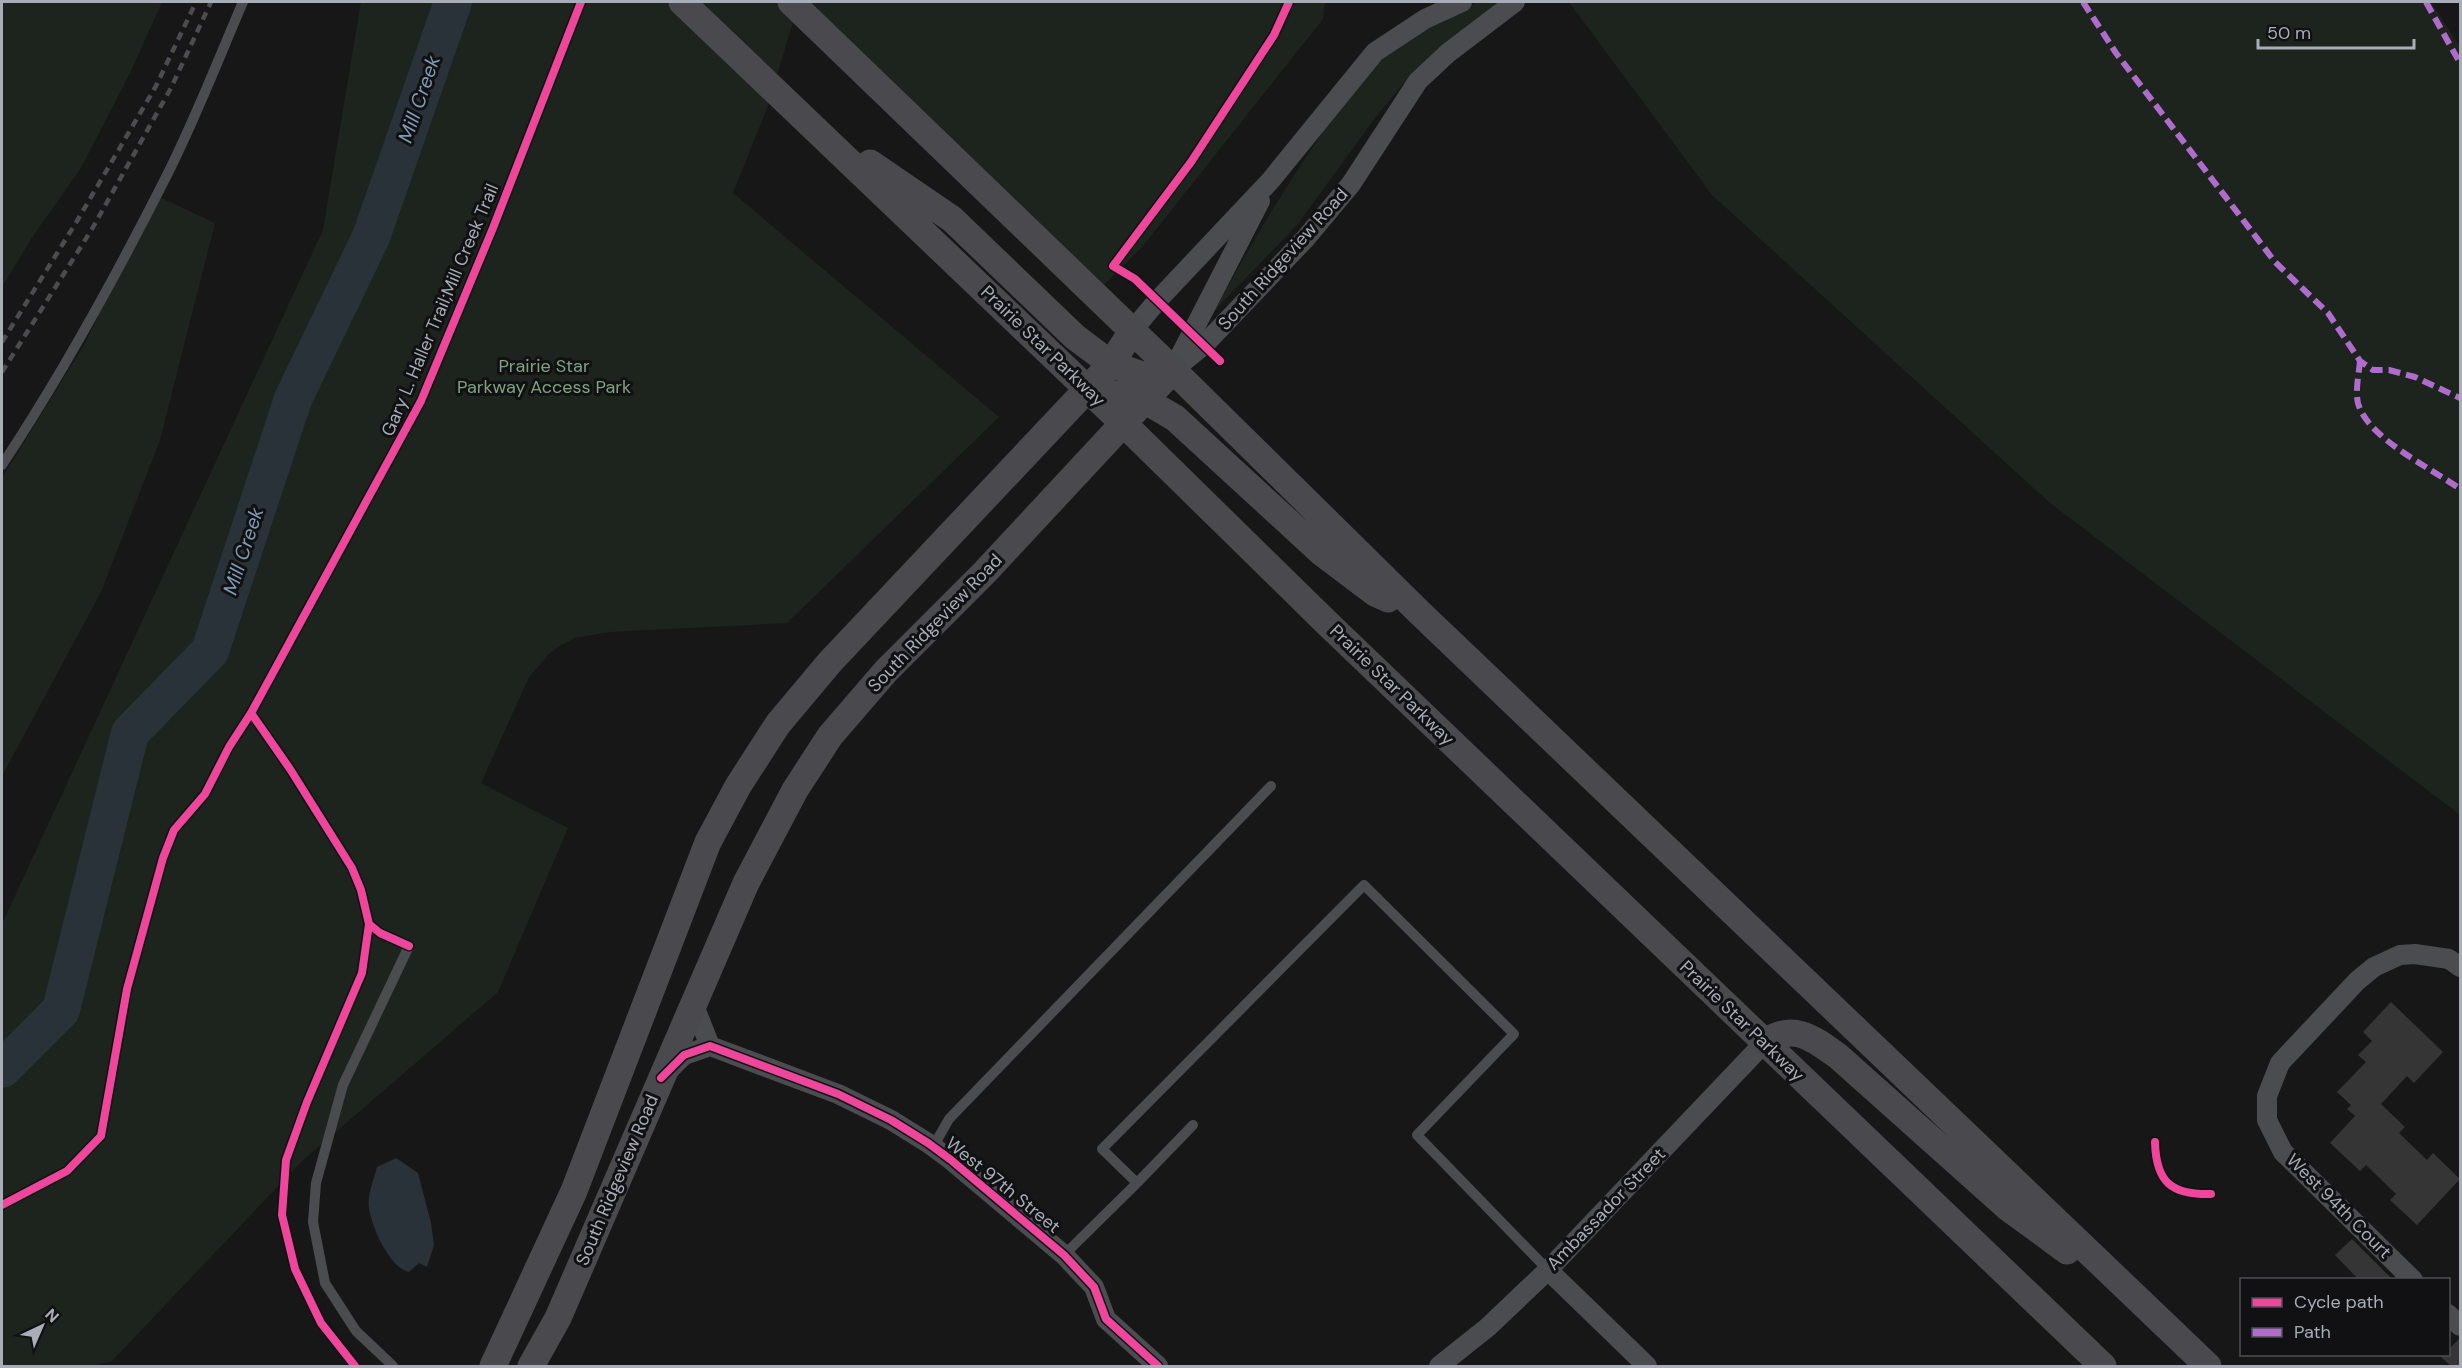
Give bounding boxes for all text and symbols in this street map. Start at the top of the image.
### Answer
scale bar [2258,12,2414,50]
text: 50 m [2267,21,2311,45]
water label: Mill Creek [392,51,446,146]
street label: Gary L. Haller Trail;Mill Creek Trail [376,180,504,440]
street label: South Ridgeview Road [1213,183,1353,335]
street label: Prairie Star Parkway [976,280,1110,412]
park label: Prairie Star Parkway Access Park [457,354,631,399]
water label: Mill Creek [217,503,270,598]
street label: South Ridgeview Road [863,549,1007,697]
street label: Prairie Star Parkway [1325,619,1459,751]
street label: Prairie Star Parkway [1675,955,1809,1087]
street label: South Ridgeview Road [570,1091,664,1269]
street label: West 97th Street [941,1131,1065,1239]
street label: Ambassador Street [1541,1143,1671,1275]
street label: West 94th Court [2281,1148,2397,1264]
legend [2240,1278,2450,1356]
text: Cycle path [2294,1290,2384,1314]
north arrow [12,1296,72,1356]
text: N [41,1304,64,1327]
text: Path [2294,1320,2331,1344]

